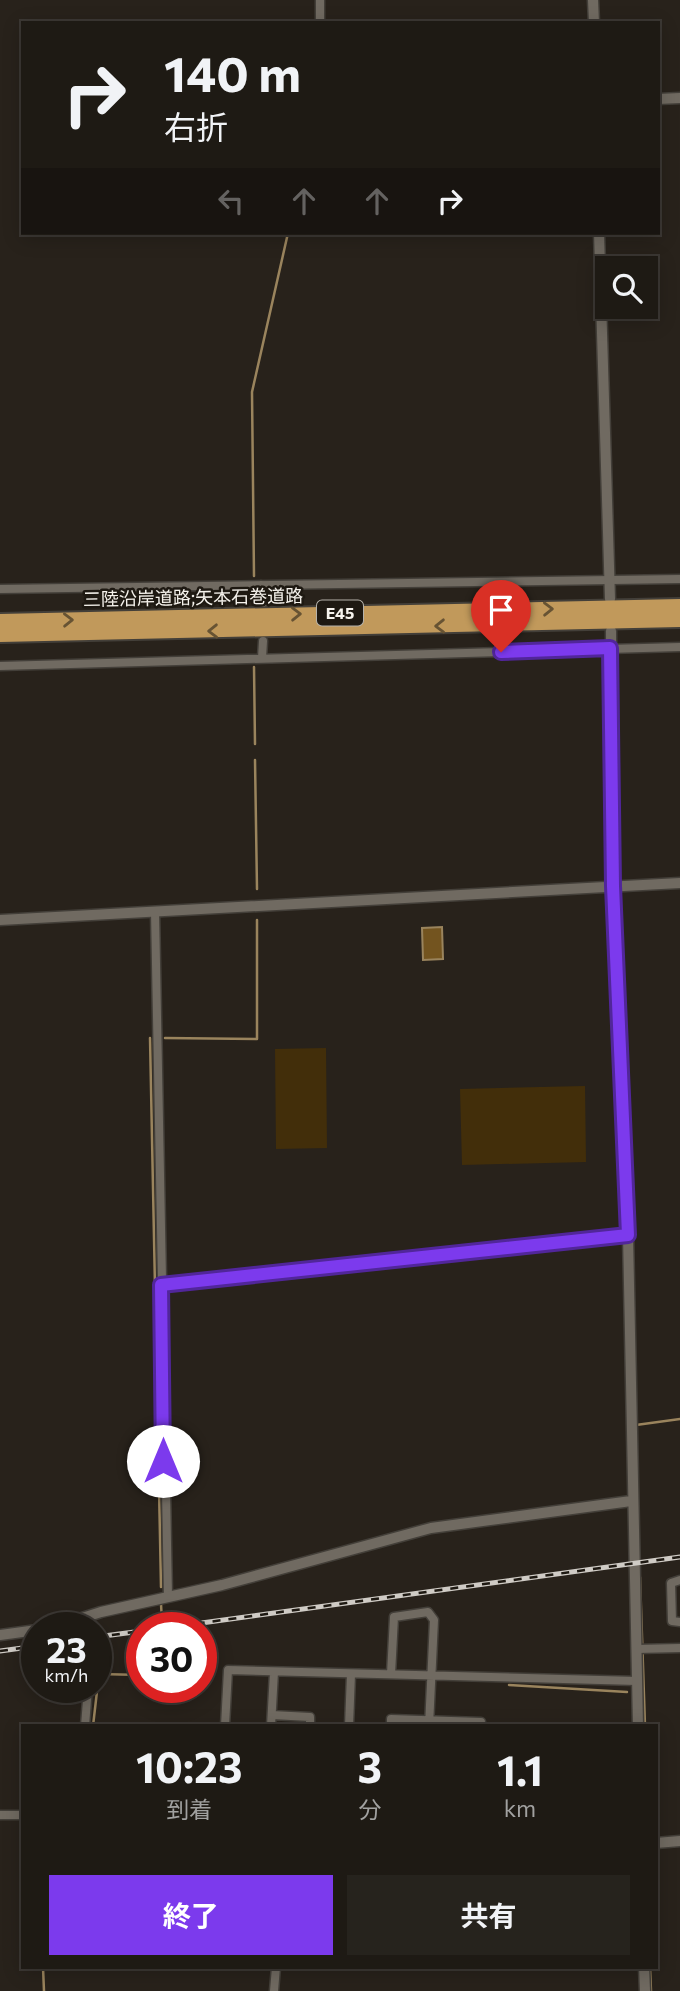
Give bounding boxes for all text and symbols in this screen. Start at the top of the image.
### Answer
text: 140 m [164,42,301,102]
icon: right [49,49,140,140]
text: 右折 [164,106,228,146]
icon: left [212,182,250,220]
icon: ahead [285,182,323,220]
icon: ahead [358,182,396,220]
icon: right [431,182,469,220]
map controls [595,256,658,319]
button: search [595,256,658,319]
pin [471,580,531,652]
street label: 三陸沿岸道路;矢本石巻道路 [83,584,303,610]
icon: arrive [482,591,520,629]
road number: E45 [317,600,363,626]
one-way arrow [542,601,553,616]
one-way arrow [290,607,301,622]
one-way arrow [63,612,74,627]
one-way arrow [435,618,445,634]
one-way arrow [207,623,218,639]
position arrow [126,1424,200,1498]
speed limit sign: 30 [126,1612,217,1703]
text: 23 [46,1627,87,1670]
text: km/h [45,1664,88,1686]
text: 10:23 [136,1740,242,1792]
text: 3 [357,1740,382,1792]
text: 1.1 [497,1743,543,1795]
text: km [504,1794,536,1822]
text: 到着 [166,1795,212,1823]
text: 分 [358,1795,381,1823]
button: 終了 [49,1875,333,1955]
button: 共有 [347,1875,630,1955]

